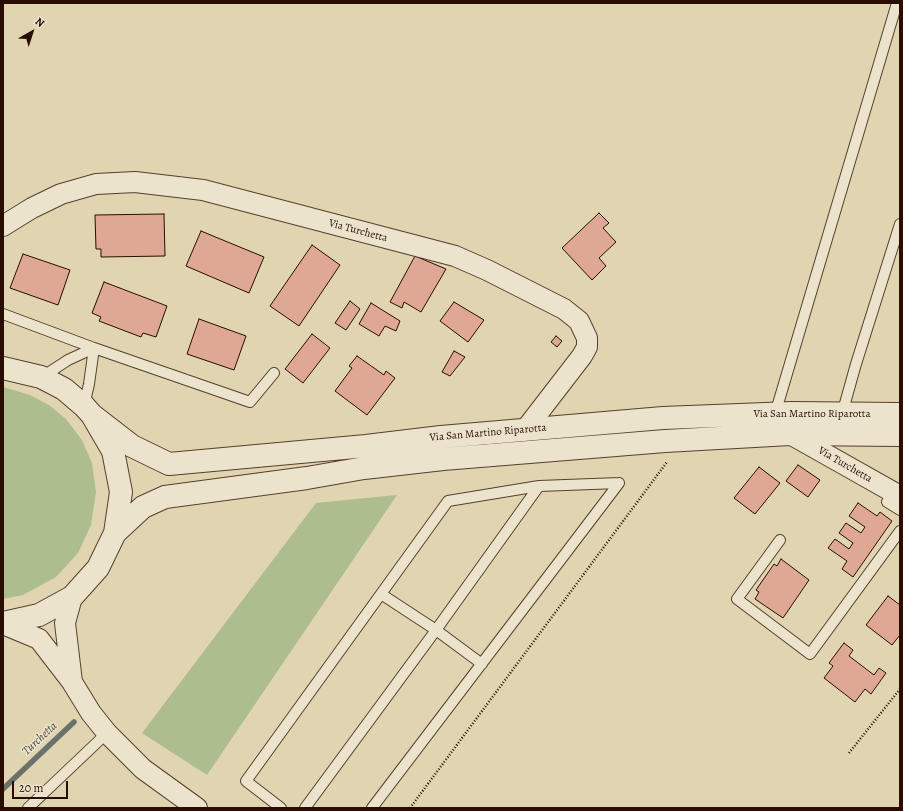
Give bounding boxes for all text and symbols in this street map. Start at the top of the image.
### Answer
north arrow [12,12,52,52]
text: N [32,14,48,31]
street label: Via Turchetta [327,217,389,245]
street label: Via San Martino Riparotta [753,407,871,421]
street label: Via San Martino Riparotta [429,421,547,445]
street label: Via Turchetta [816,444,874,486]
water label: Turchetta [20,719,60,759]
scale bar [14,773,70,799]
text: 20 m [19,780,43,796]

